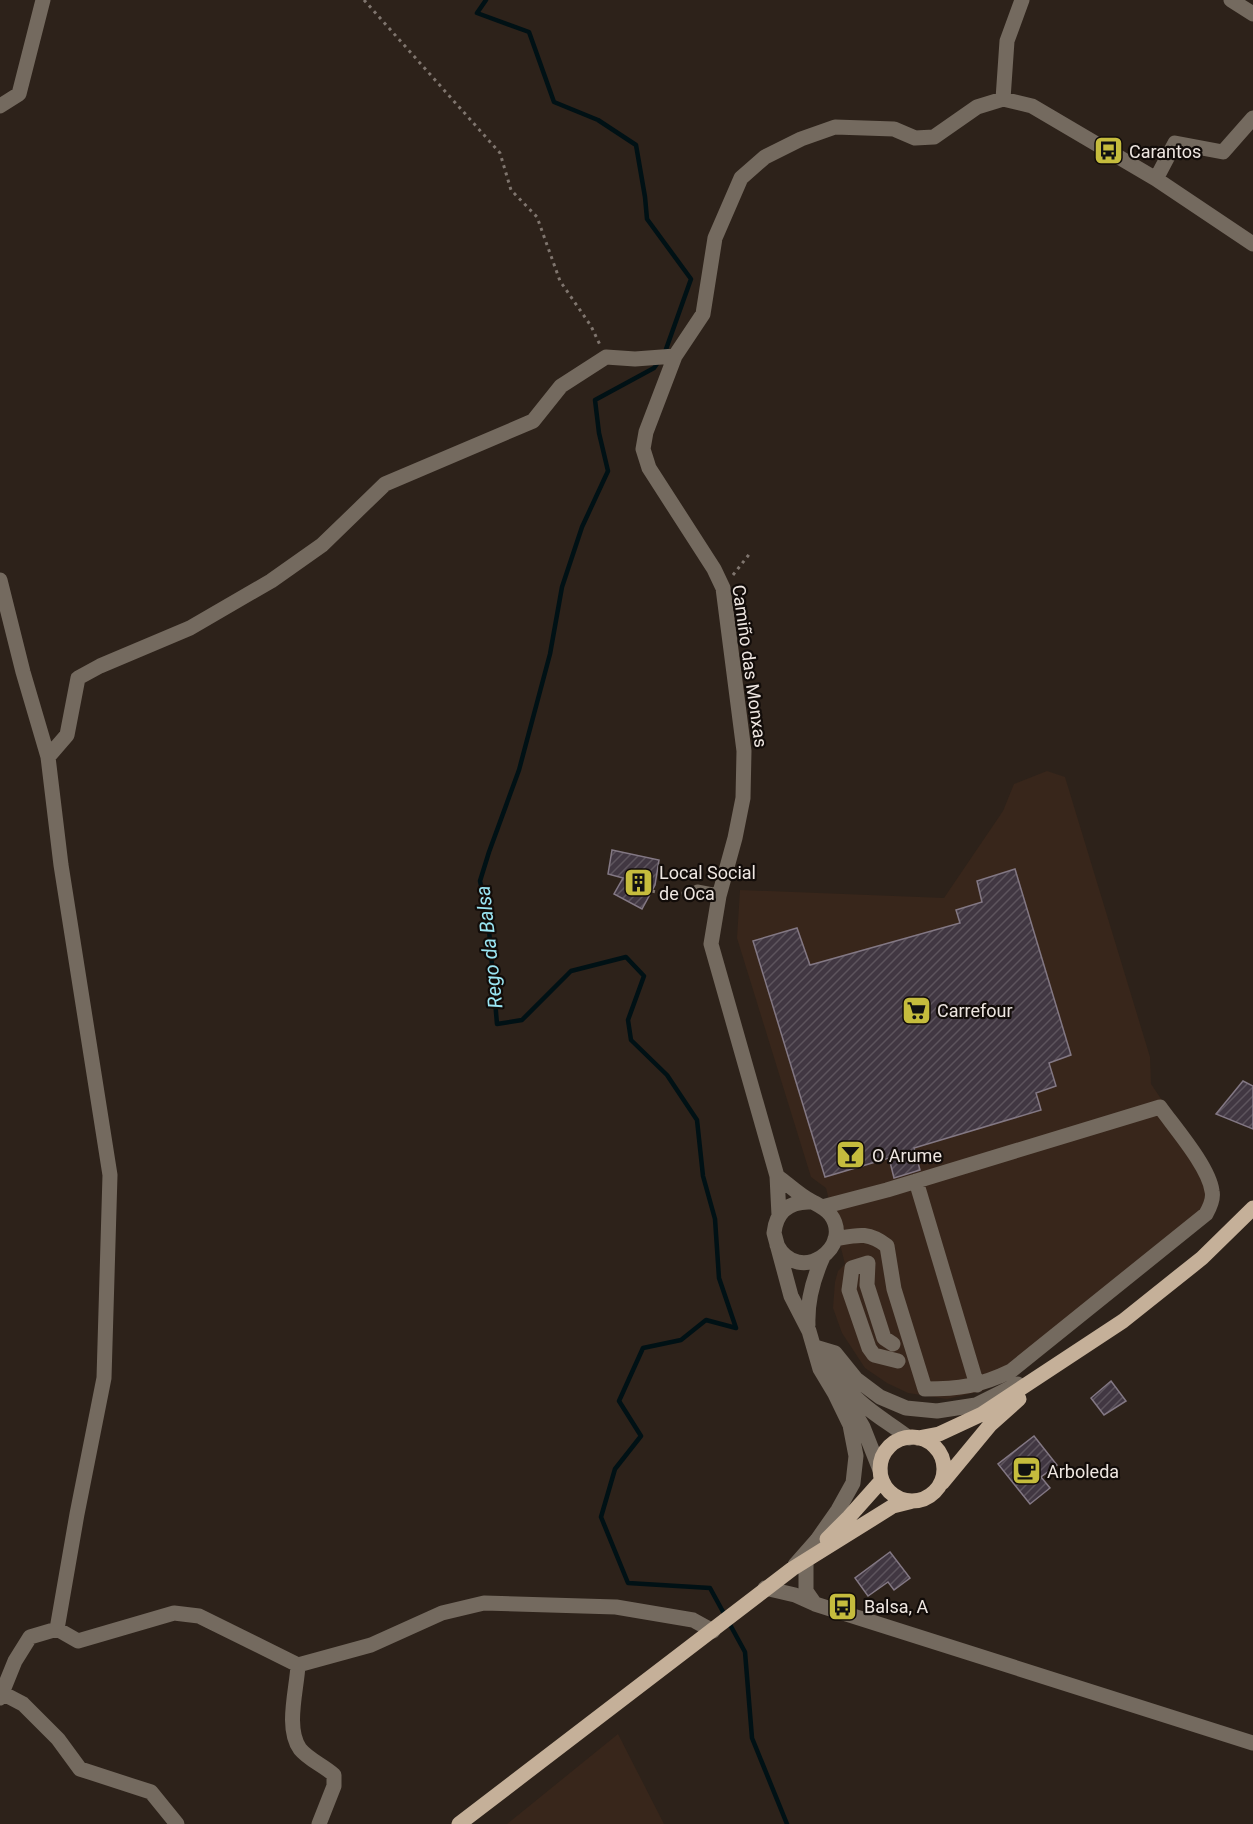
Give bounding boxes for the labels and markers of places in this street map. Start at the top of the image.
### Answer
bus stop icon: Carantos [1092,135,1124,167]
place label: Carantos [1129,141,1201,162]
place label: Local Social de Oca [659,862,756,904]
building icon: Local Social de Oca [622,866,654,898]
supermarket icon: Carrefour [900,994,932,1026]
place label: Carrefour [937,1000,1013,1021]
bar icon: O Arume [835,1139,867,1171]
place label: O Arume [872,1145,942,1166]
cafe icon: Arboleda [1010,1455,1042,1487]
place label: Arboleda [1047,1461,1119,1482]
bus stop icon: Balsa, A [827,1590,859,1622]
place label: Balsa, A [864,1596,928,1617]

